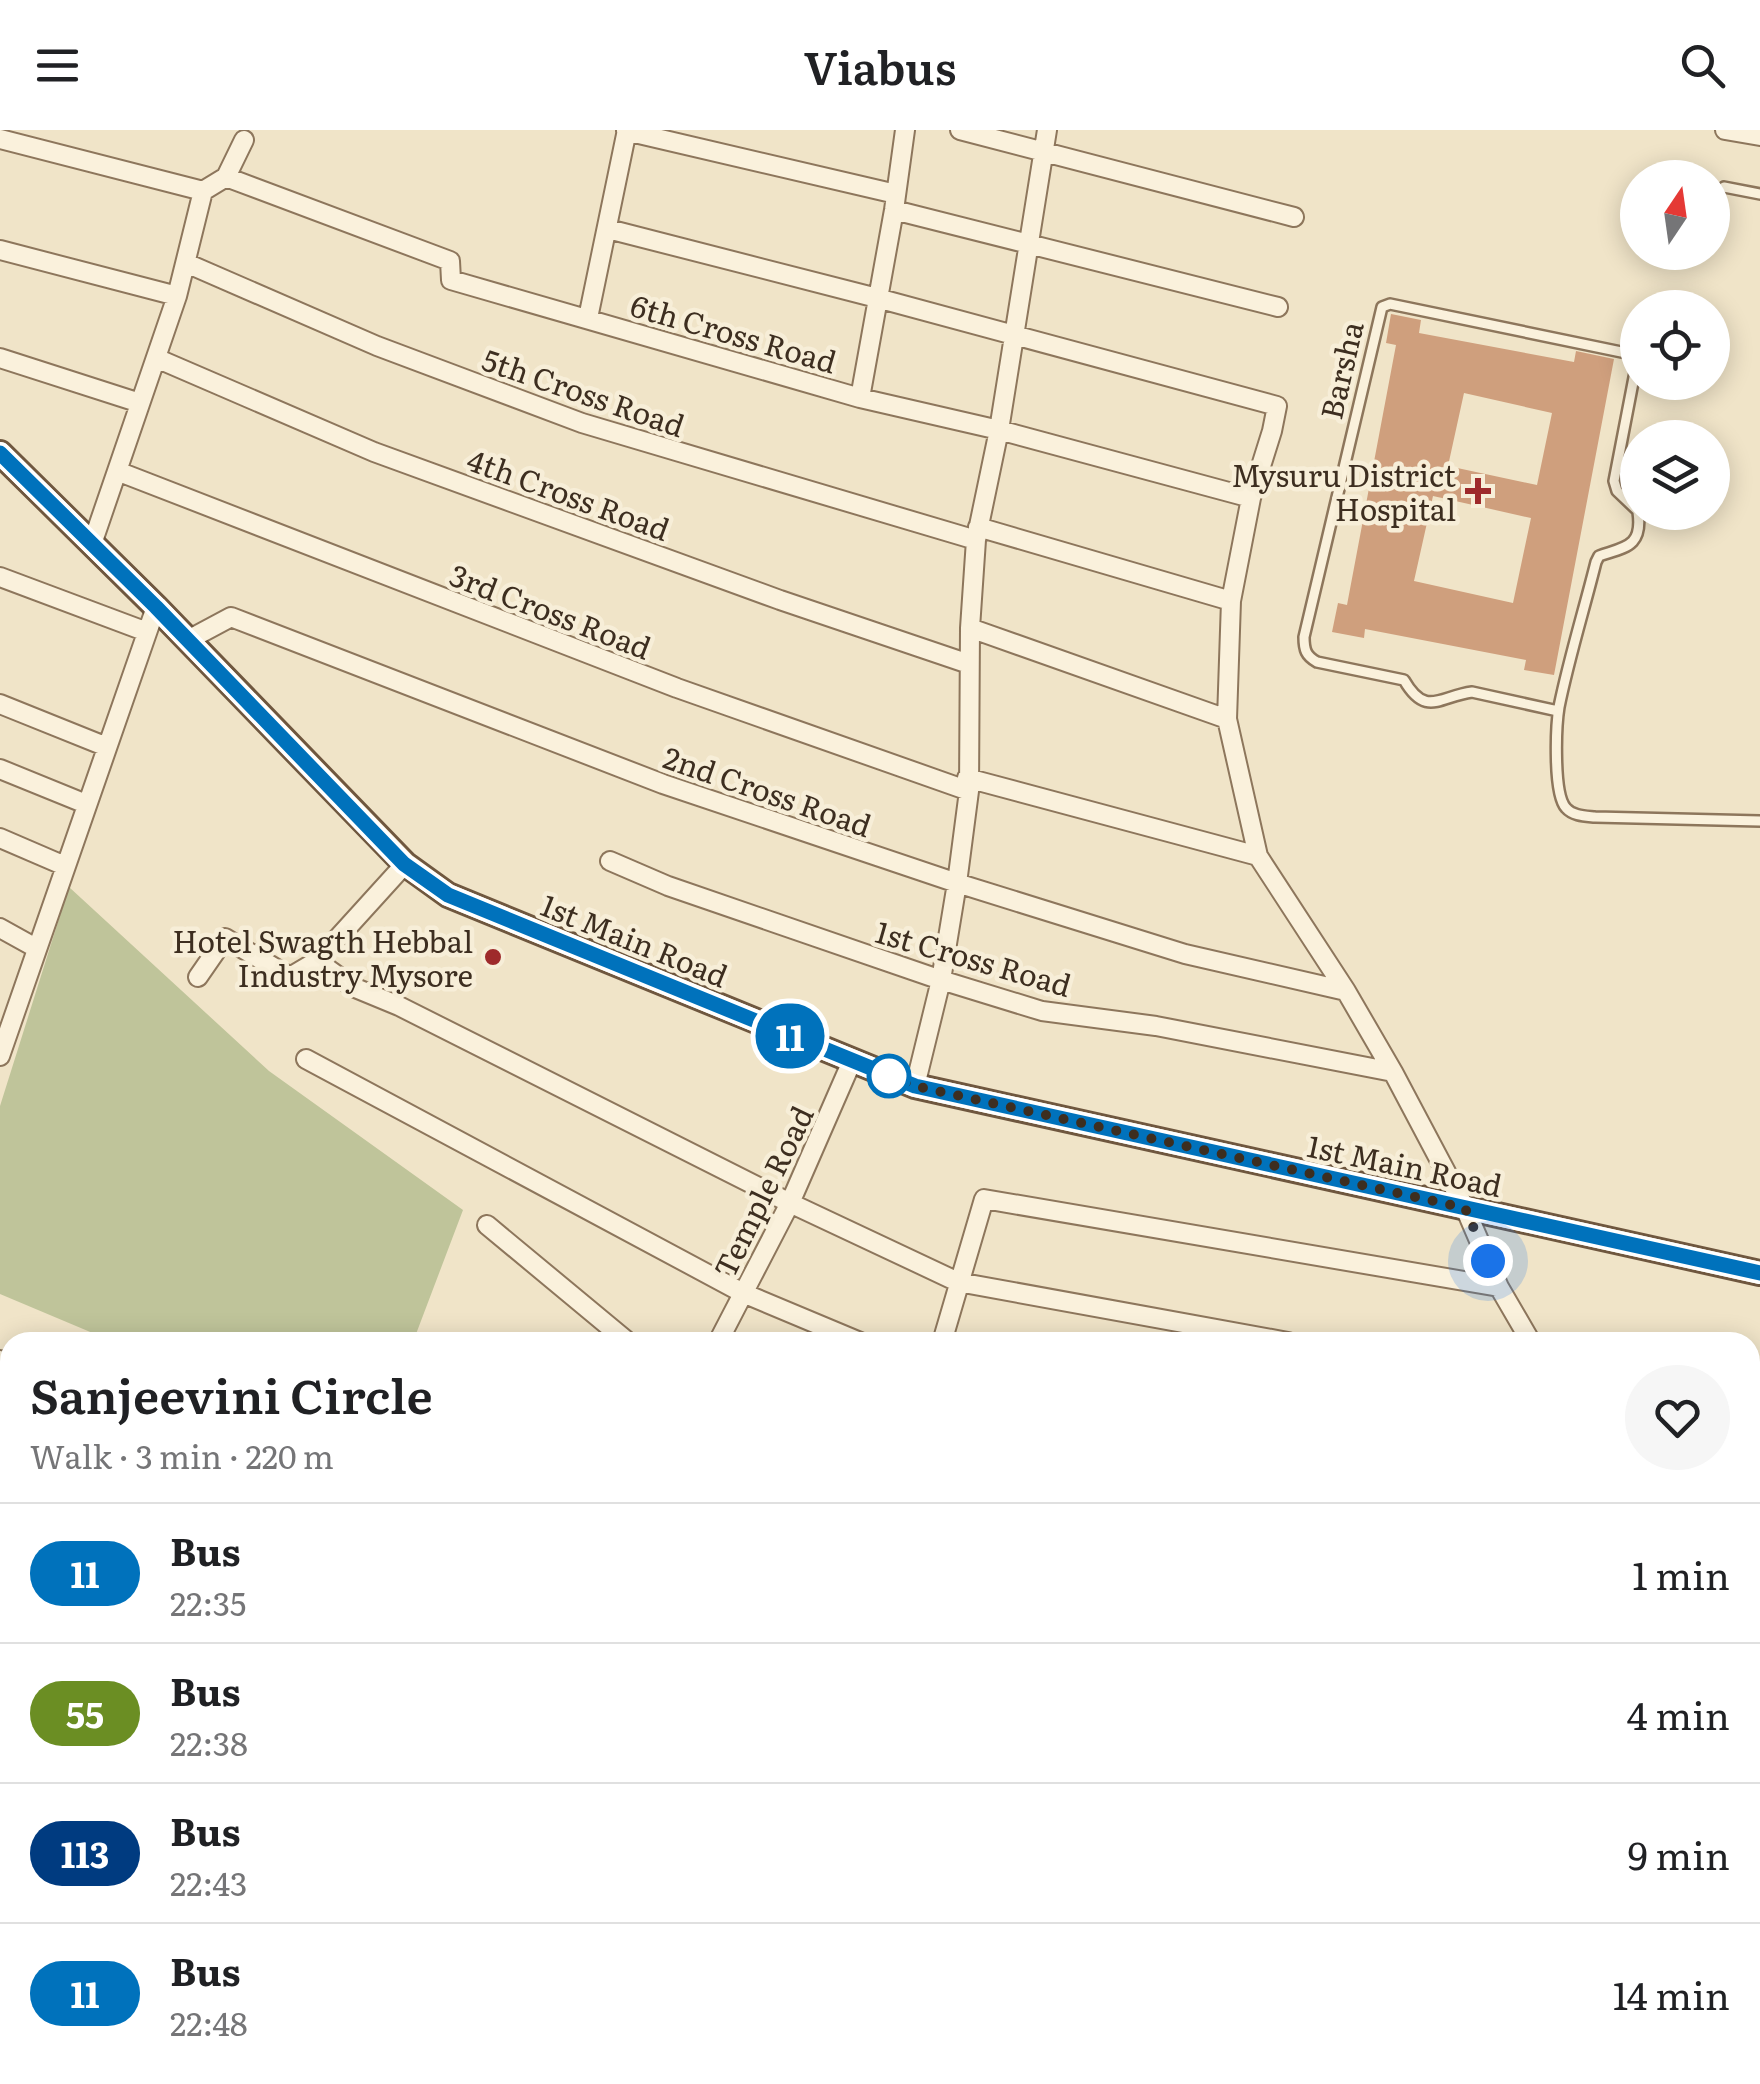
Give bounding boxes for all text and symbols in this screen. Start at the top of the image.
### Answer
text: Viabus [804,32,956,99]
icon: menu [30,38,85,93]
icon: search [1675,38,1730,93]
north arrow [1620,160,1730,270]
map controls [1620,160,1730,530]
street label: 6th Cross Road [626,282,842,382]
button: locate [1620,290,1730,400]
street label: Barsha [1307,316,1373,423]
street label: 5th Cross Road [477,336,691,446]
button: layers [1620,420,1730,530]
street label: 4th Cross Road [462,436,676,550]
place label: Mysuru District Hospital [1231,452,1456,530]
marker: Mysuru District Hospital [1465,478,1491,504]
street label: 3rd Cross Road [444,551,658,669]
street label: 2nd Cross Road [658,734,878,846]
street label: 1st Main Road [535,882,735,996]
street label: 1st Cross Road [871,908,1077,1006]
place label: Hotel Swagth Hebbal Industry Mysore [173,918,473,996]
marker: Hotel Swagth Hebbal Industry Mysore [482,946,504,968]
line badge: 11 [745,1004,835,1068]
text: 11 [776,1010,804,1062]
unlabelled marker [868,1055,910,1097]
street label: Temple Road [701,1098,823,1284]
street label: 1st Main Road [1304,1122,1506,1206]
your location [1463,1236,1513,1286]
text: Sanjeevini Circle [30,1358,433,1429]
button: heart [1625,1365,1730,1470]
text: Walk · 3 min · 220 m [30,1431,334,1479]
text: Bus [170,1521,241,1578]
text: 1 min [1632,1545,1730,1602]
text: 11 [71,1547,99,1599]
text: 22:35 [170,1578,246,1626]
text: Bus [170,1661,241,1718]
text: 4 min [1627,1685,1730,1742]
text: 55 [66,1687,104,1739]
text: 22:38 [170,1718,248,1766]
text: Bus [170,1801,241,1858]
text: 9 min [1628,1825,1730,1882]
text: 113 [61,1827,109,1879]
text: 22:43 [170,1858,247,1906]
text: Bus [170,1941,241,1998]
text: 14 min [1613,1965,1730,2022]
text: 11 [71,1967,99,2019]
text: 22:48 [170,1998,248,2046]

